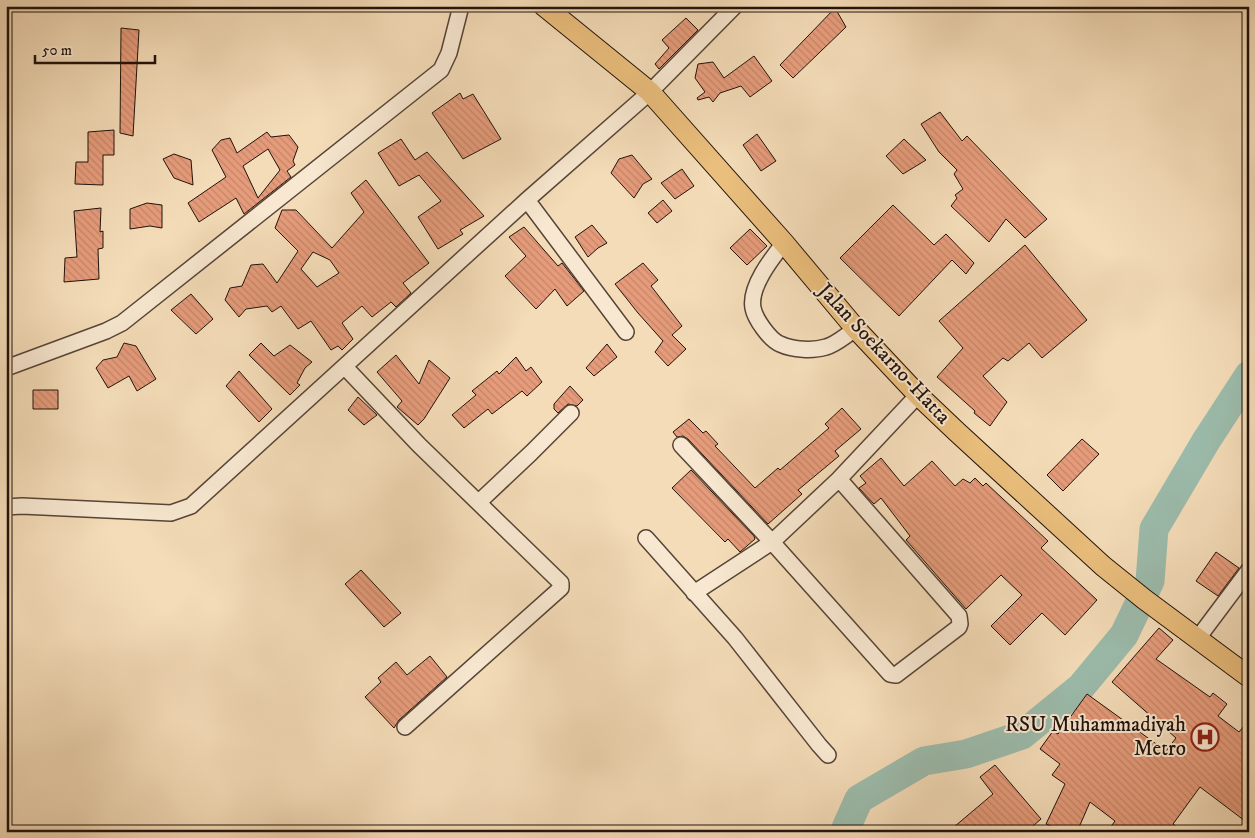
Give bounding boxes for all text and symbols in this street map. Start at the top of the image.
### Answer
scale bar [35,32,155,64]
text: 50 m [42,41,72,60]
street label: Jalan Soekarno-Hatta [811,277,956,430]
place label: RSU Muhammadiyah Metro [1005,712,1186,762]
hospital icon: RSU Muhammadiyah Metro [1190,722,1220,752]

